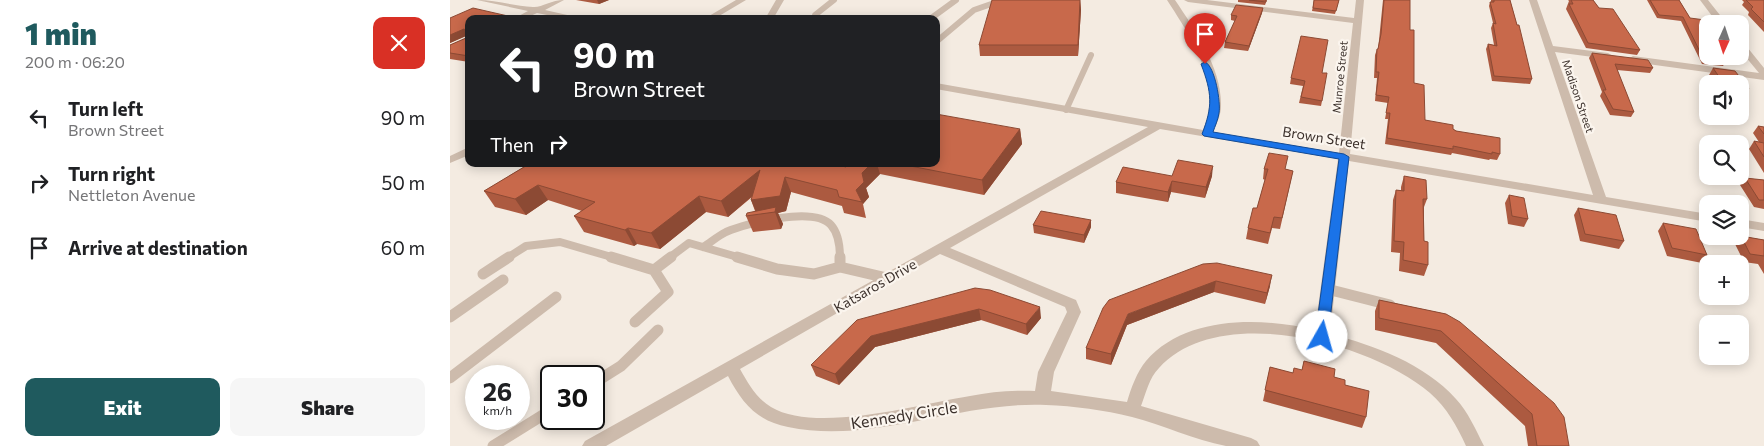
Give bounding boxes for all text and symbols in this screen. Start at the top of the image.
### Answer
pin [1184,13,1226,64]
text: 1 min [25,14,97,51]
north arrow [1699,15,1749,65]
map controls [1699,15,1749,365]
button: close [373,17,425,69]
icon: arrive [1191,20,1219,48]
text: 90 m [573,32,655,75]
icon: left [490,35,555,100]
street label: Munroe Street [1329,40,1350,114]
text: 200 m · 06:20 [25,52,125,71]
street label: Madison Street [1560,58,1597,135]
text: Brown Street [573,75,705,102]
button: sound [1699,75,1749,125]
text: Turn left [68,97,143,120]
icon: left [25,104,53,132]
text: 90 m [381,106,425,129]
text: Brown Street [68,120,164,139]
street label: Brown Street [1281,123,1367,153]
icon: right [544,130,572,158]
text: Then [490,133,534,156]
button: search [1699,135,1749,185]
text: Turn right [68,162,155,185]
icon: right [25,169,53,197]
text: 50 m [381,171,425,194]
text: Nettleton Avenue [68,185,195,204]
button: layers [1699,195,1749,245]
icon: arrive [25,234,53,262]
text: Arrive at destination [68,236,248,259]
text: 60 m [381,236,425,259]
street label: Katsaros Drive [830,255,919,316]
button: + [1699,255,1749,305]
position arrow [1295,310,1347,362]
button: − [1699,315,1749,365]
speed limit sign: 30 [540,365,605,430]
text: 26 [483,376,512,406]
button: Exit [25,378,220,436]
button: Share [230,378,425,436]
street label: Kennedy Circle [849,397,959,432]
text: km/h [483,403,512,417]

